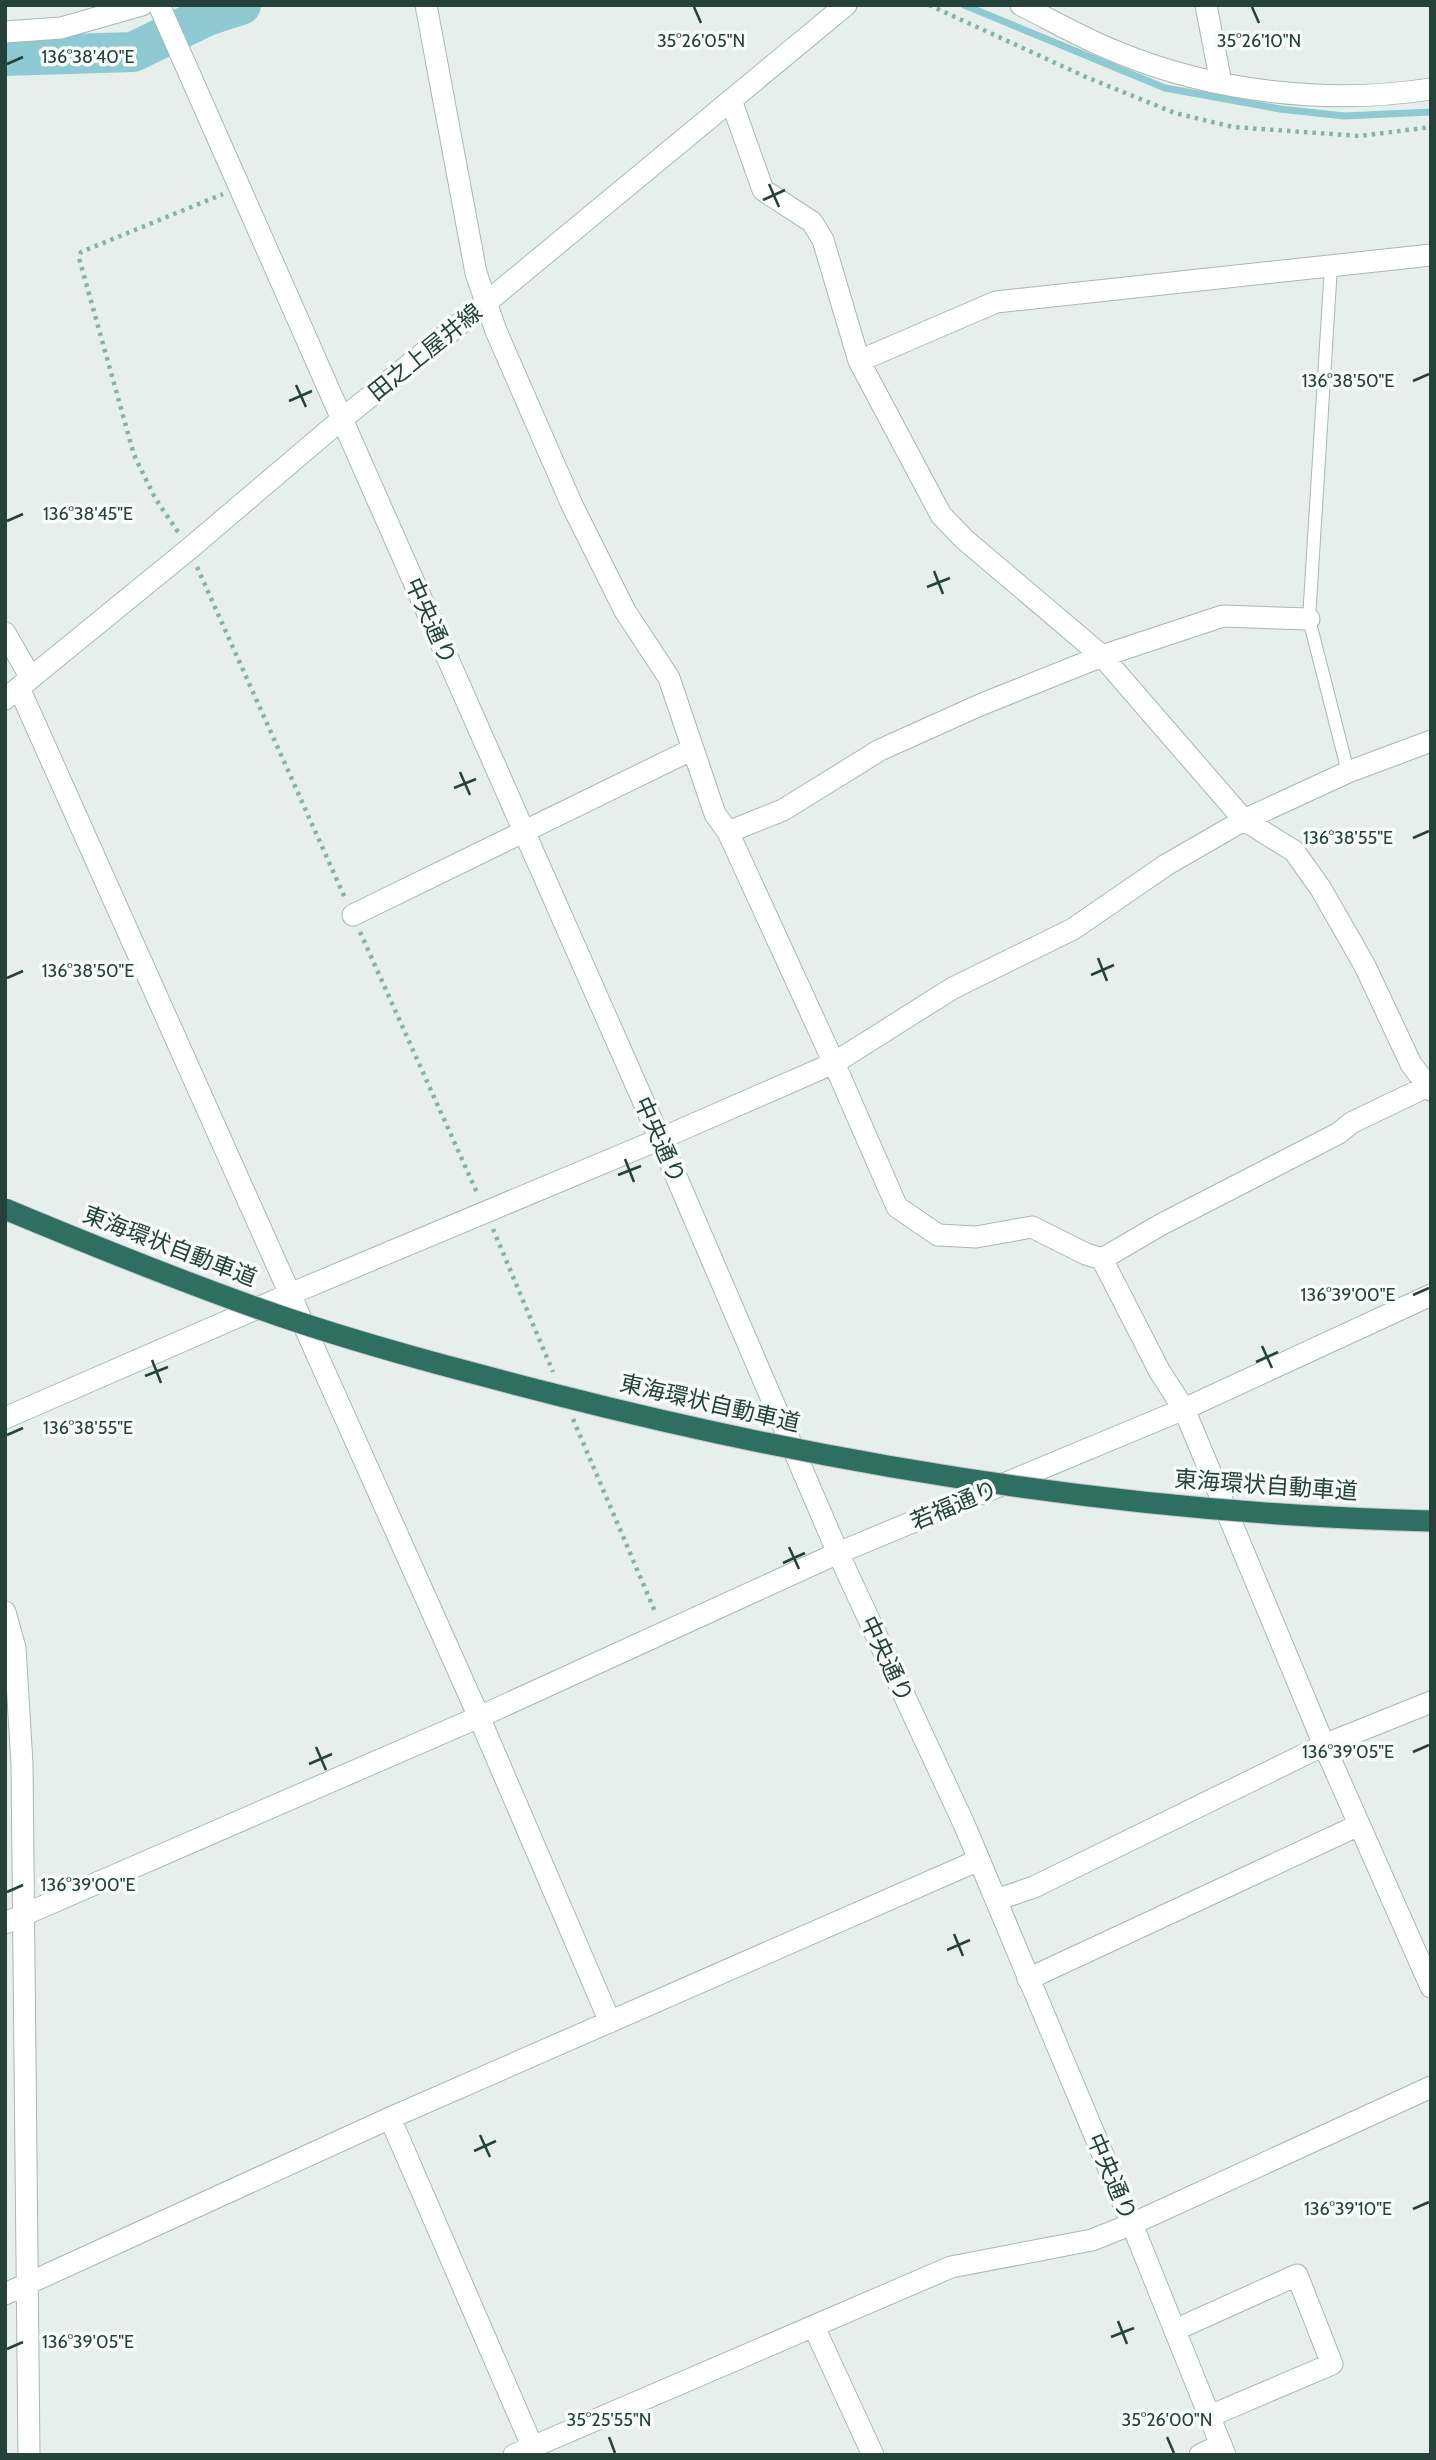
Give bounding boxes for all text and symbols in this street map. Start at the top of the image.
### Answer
text: 35°26'05"N [657,30,745,52]
text: 35°26'10"N [1217,30,1301,52]
text: 136°38'40"E [41,46,135,68]
street label: 田之上屋井線 [363,298,487,406]
text: 136°38'50"E [1302,370,1394,392]
text: 136°38'45"E [43,503,133,525]
street label: 中央通り [400,573,462,669]
text: 136°38'55"E [1303,827,1393,849]
text: 136°38'50"E [42,960,134,982]
street label: 中央通り [629,1092,691,1188]
street label: 東海環状自動車道 [79,1200,261,1292]
text: 136°39'00"E [1301,1284,1395,1306]
street label: 東海環状自動車道 [617,1369,803,1437]
text: 136°38'55"E [43,1417,133,1439]
street label: 東海環状自動車道 [1173,1465,1359,1505]
street label: 若福通り [906,1474,1002,1536]
street label: 中央通り [855,1611,919,1707]
text: 136°39'05"E [1302,1741,1394,1763]
text: 136°39'00"E [41,1874,135,1896]
street label: 中央通り [1081,2129,1143,2225]
text: 136°39'10"E [1304,2198,1392,2220]
text: 136°39'05"E [42,2331,134,2353]
text: 35°25'55"N [567,2409,651,2431]
text: 35°26'00"N [1121,2409,1213,2431]

